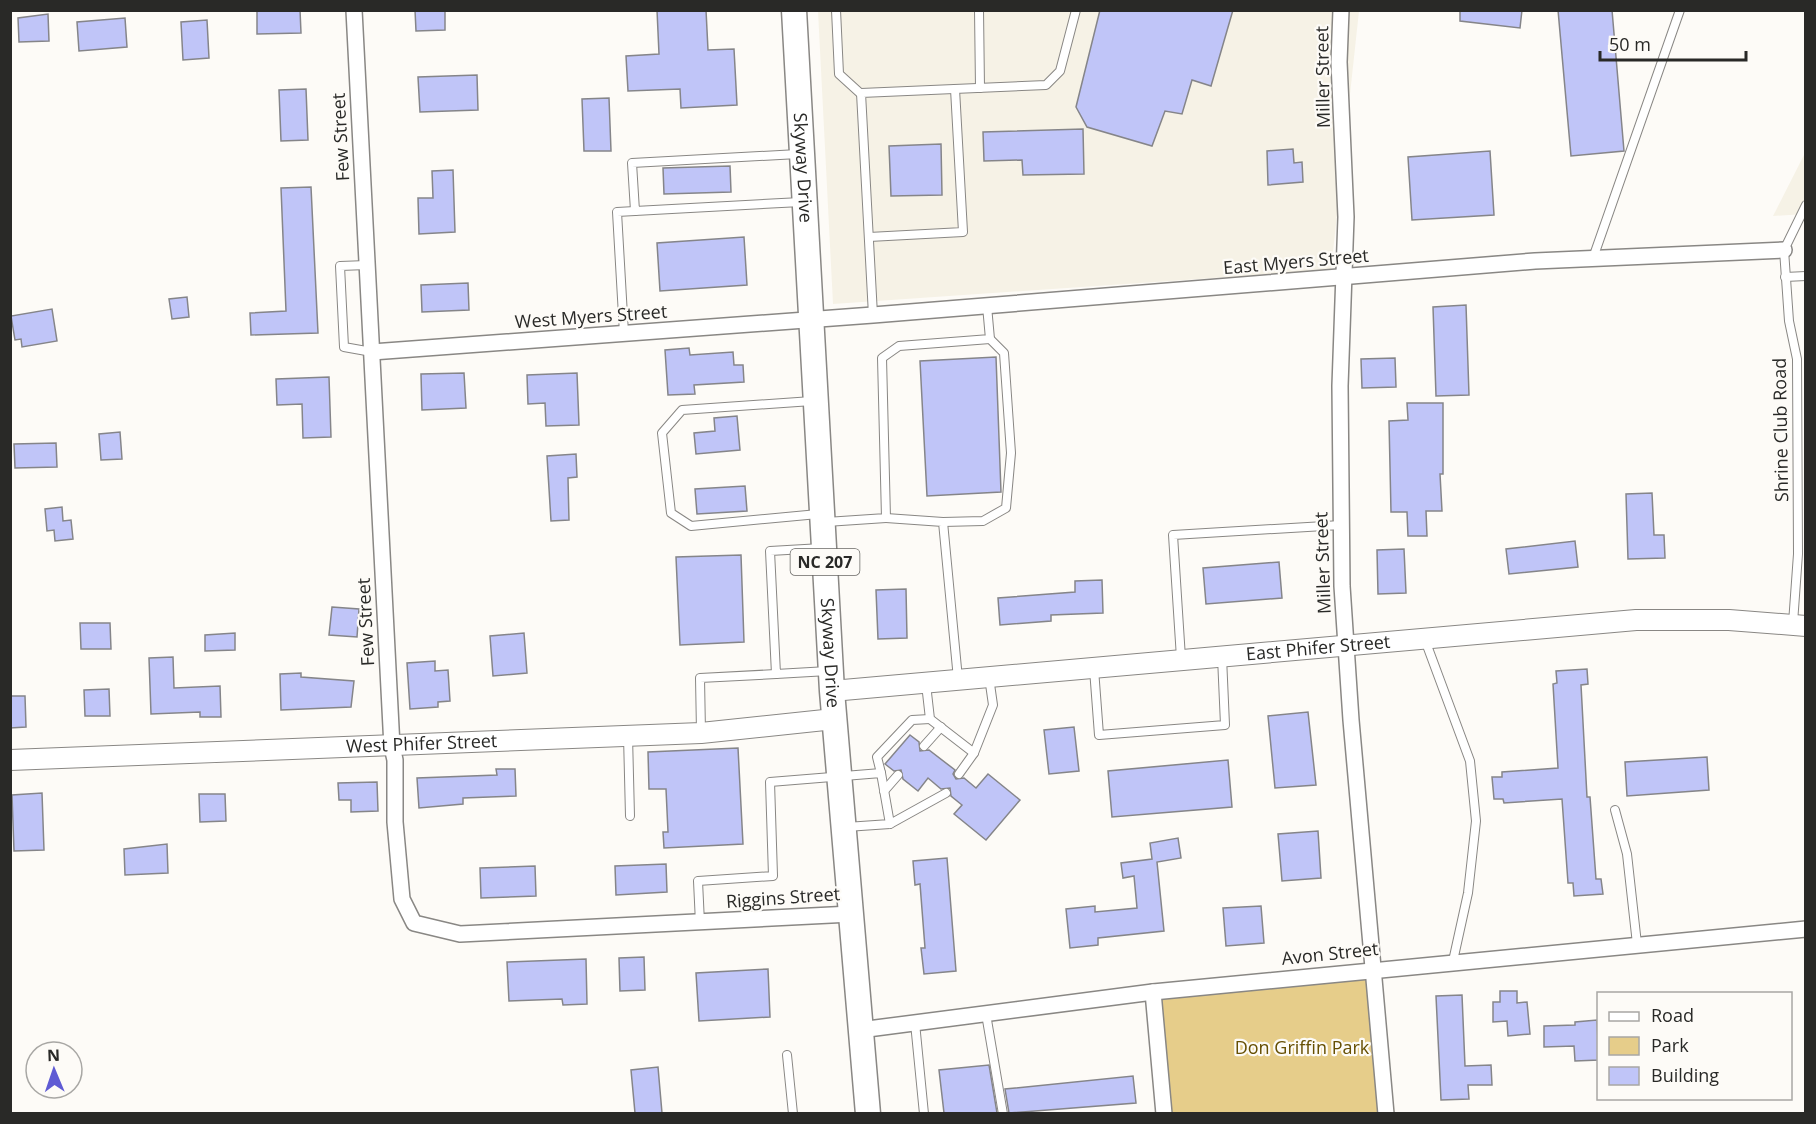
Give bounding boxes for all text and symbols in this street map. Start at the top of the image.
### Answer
scale bar [1600,24,1746,62]
street label: Miller Street [1309,26,1335,128]
text: 50 m [1609,32,1651,56]
street label: Few Street [326,92,354,182]
street label: Skyway Drive [789,112,819,223]
street label: East Myers Street [1222,243,1370,279]
street label: West Myers Street [514,299,668,333]
street label: Shrine Club Road [1767,358,1793,502]
street label: Miller Street [1308,512,1336,615]
road number: NC 207 [790,549,860,575]
street label: Few Street [351,577,379,667]
street label: Skyway Drive [816,597,846,709]
street label: East Phifer Street [1245,629,1391,665]
street label: West Phifer Street [346,728,498,758]
street label: Riggins Street [725,881,841,913]
street label: Avon Street [1280,936,1379,970]
legend [1597,992,1792,1100]
text: Road [1651,1003,1694,1027]
text: Park [1651,1033,1689,1057]
park label: Don Griffin Park [1235,1035,1370,1059]
north arrow [24,1040,84,1100]
text: N [47,1044,60,1066]
text: Building [1651,1063,1719,1087]

